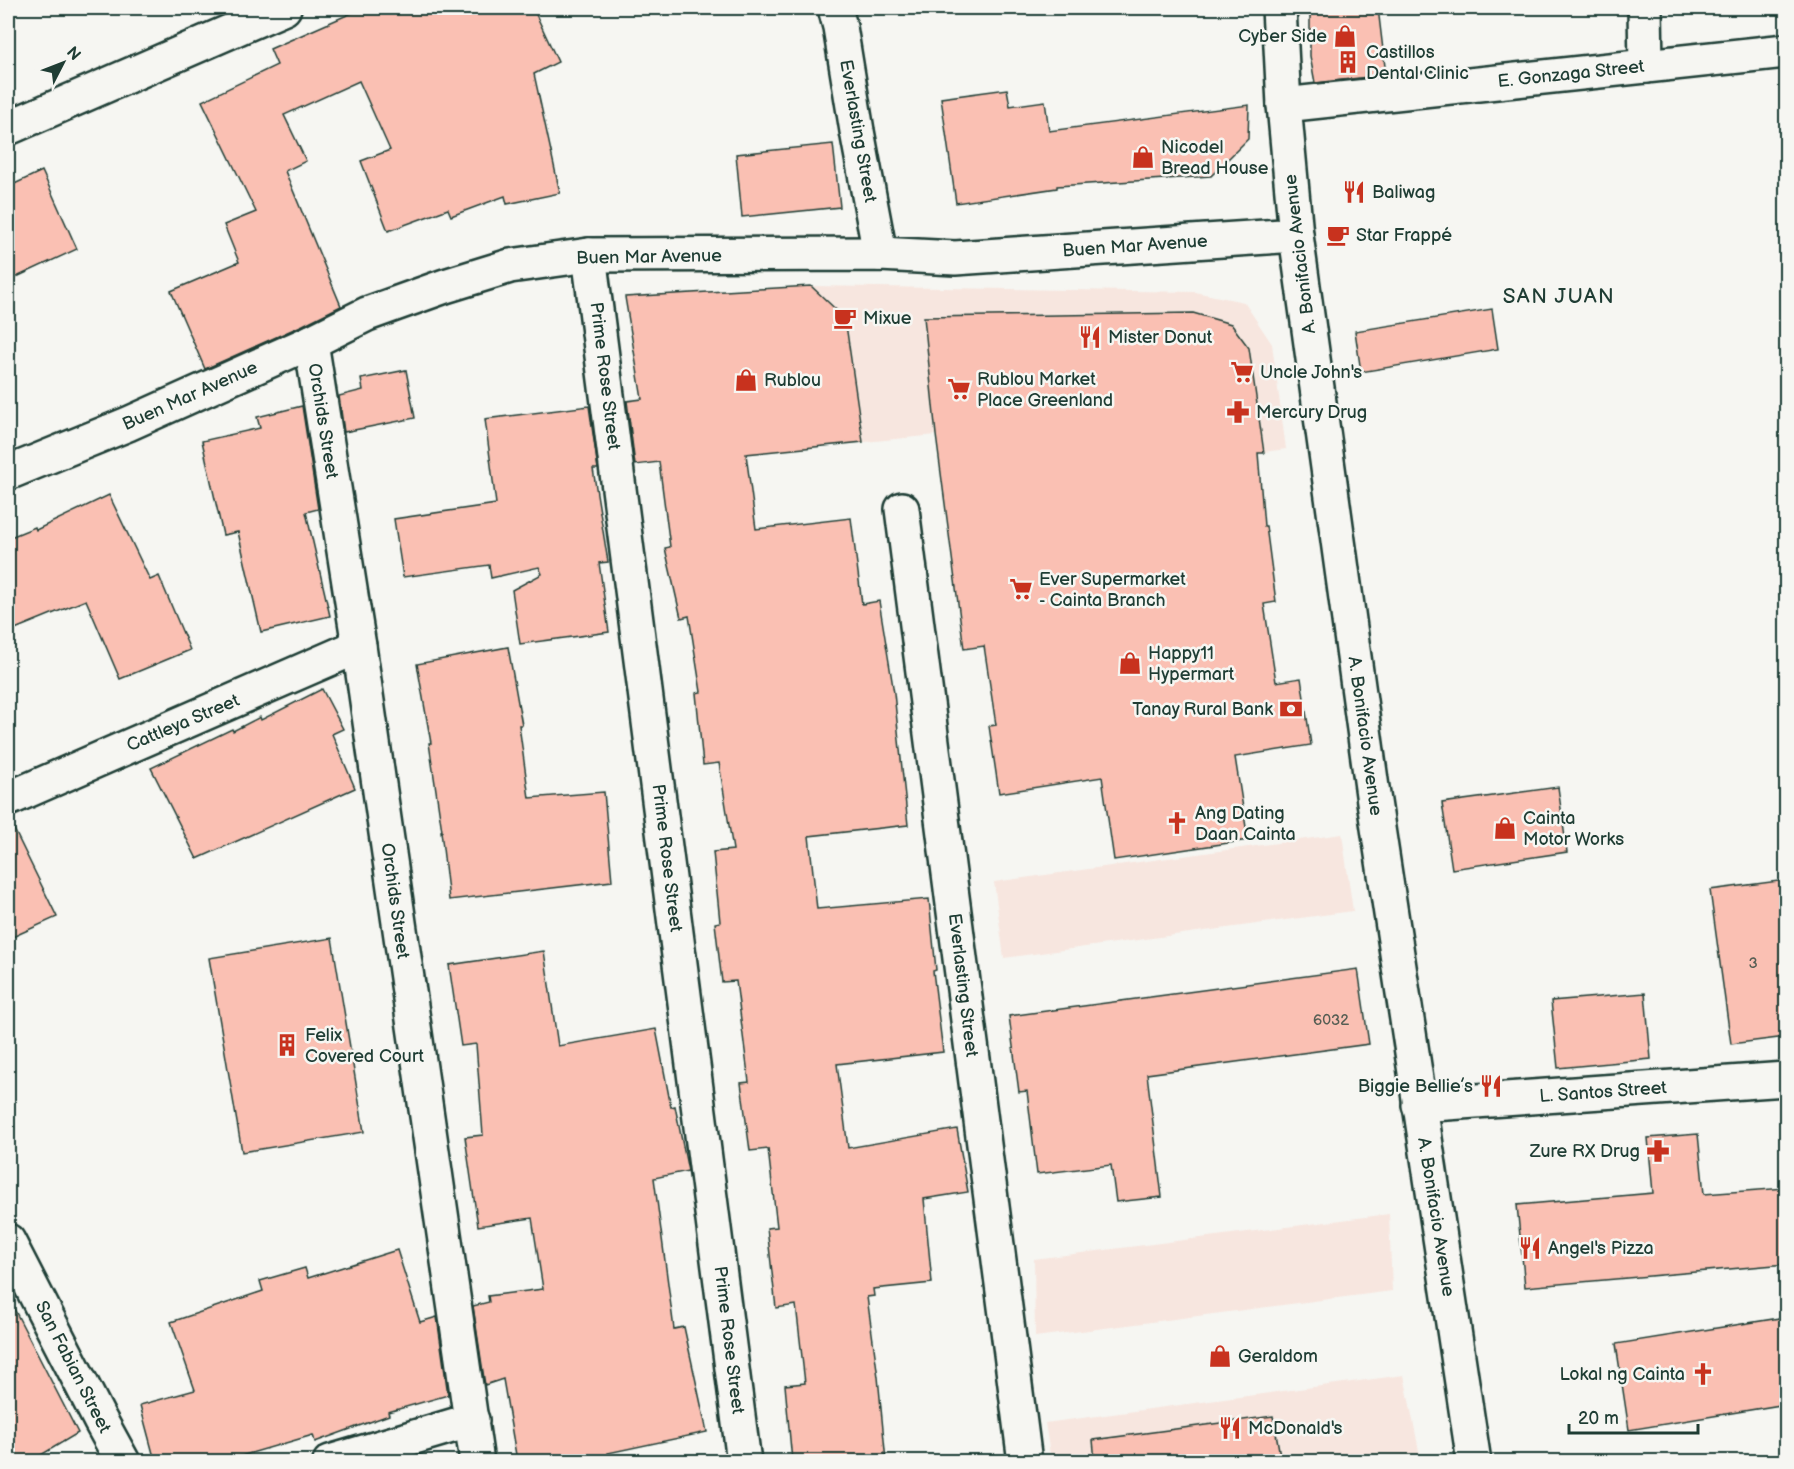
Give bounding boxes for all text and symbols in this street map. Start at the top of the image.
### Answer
shop icon: Cyber Side [1332,23,1358,49]
place label: Cyber Side [1238,26,1327,47]
north arrow [33,33,93,93]
place label: Castillos Dental Clinic [1366,42,1469,84]
text: N [62,43,84,65]
building icon: Castillos Dental Clinic [1335,49,1361,75]
street label: E. Gonzaga Street [1497,56,1646,92]
street label: Everlasting Street [835,58,881,205]
place label: Nicodel Bread House [1161,137,1269,179]
shop icon: Nicodel Bread House [1130,144,1156,170]
street label: A. Bonifacio Avenue [1280,173,1320,335]
restaurant icon: Baliwag [1341,179,1367,205]
place label: Baliwag [1372,182,1435,203]
cafe icon: Star Frappé [1325,222,1351,248]
place label: Star Frappé [1356,225,1452,246]
street label: Buen Mar Avenue [1062,230,1209,262]
street label: Buen Mar Avenue [576,245,722,269]
district label: SAN JUAN [1503,284,1615,309]
street label: Prime Rose Street [585,301,625,452]
cafe icon: Mixue [832,305,858,331]
place label: Mixue [863,308,912,329]
restaurant icon: Mister Donut [1077,324,1103,350]
place label: Mister Donut [1108,327,1213,348]
street label: Buen Mar Avenue [119,357,261,435]
supermarket icon: Uncle John's [1229,359,1255,385]
street label: Orchids Street [303,362,343,481]
place label: Uncle John's [1260,362,1362,383]
shop icon: Rublou [733,367,759,393]
place label: Rublou Market Place Greenland [977,369,1113,411]
place label: Rublou [764,370,821,391]
supermarket icon: Rublou Market Place Greenland [946,376,972,402]
pharmacy icon: Mercury Drug [1225,399,1251,425]
place label: Mercury Drug [1256,402,1367,423]
place label: Ever Supermarket - Cainta Branch [1039,569,1186,611]
supermarket icon: Ever Supermarket - Cainta Branch [1008,576,1034,602]
place label: Happy11 Hypermart [1148,643,1235,685]
shop icon: Happy11 Hypermart [1117,650,1143,676]
street label: A. Bonifacio Avenue [1343,655,1387,817]
street label: Cattleya Street [124,690,243,756]
bank icon: Tanay Rural Bank [1278,696,1304,722]
place label: Tanay Rural Bank [1132,699,1273,720]
street label: Prime Rose Street [647,783,687,934]
place label: Ang Dating Daan Cainta [1195,803,1296,845]
place label: Cainta Motor Works [1523,808,1624,850]
church icon: Ang Dating Daan Cainta [1164,810,1190,836]
shop icon: Cainta Motor Works [1492,815,1518,841]
street label: Orchids Street [376,842,414,961]
street label: Everlasting Street [944,912,982,1059]
house number: 3 [1748,954,1758,973]
house number: 6032 [1313,1011,1349,1030]
place label: Felix Covered Court [305,1025,425,1067]
building icon: Felix Covered Court [274,1032,300,1058]
restaurant icon: Biggie Bellie’s [1478,1073,1504,1099]
place label: Biggie Bellie’s [1358,1076,1473,1097]
street label: L. Santos Street [1539,1077,1668,1107]
street label: A. Bonifacio Avenue [1413,1136,1459,1298]
pharmacy icon: Zure RX Drug [1645,1138,1671,1164]
place label: Zure RX Drug [1529,1141,1640,1162]
restaurant icon: Angel's Pizza [1517,1235,1543,1261]
place label: Angel's Pizza [1548,1238,1654,1259]
street label: Prime Rose Street [709,1265,749,1416]
street label: San Fabian Street [31,1298,115,1437]
shop icon: Geraldom [1207,1343,1233,1369]
place label: Geraldom [1238,1346,1318,1367]
church icon: Lokal ng Cainta [1690,1361,1716,1387]
place label: Lokal ng Cainta [1559,1364,1685,1385]
scale bar [1569,1397,1698,1435]
text: 20 m [1578,1408,1619,1429]
restaurant icon: McDonald's [1217,1415,1243,1441]
place label: McDonald's [1248,1418,1343,1439]

